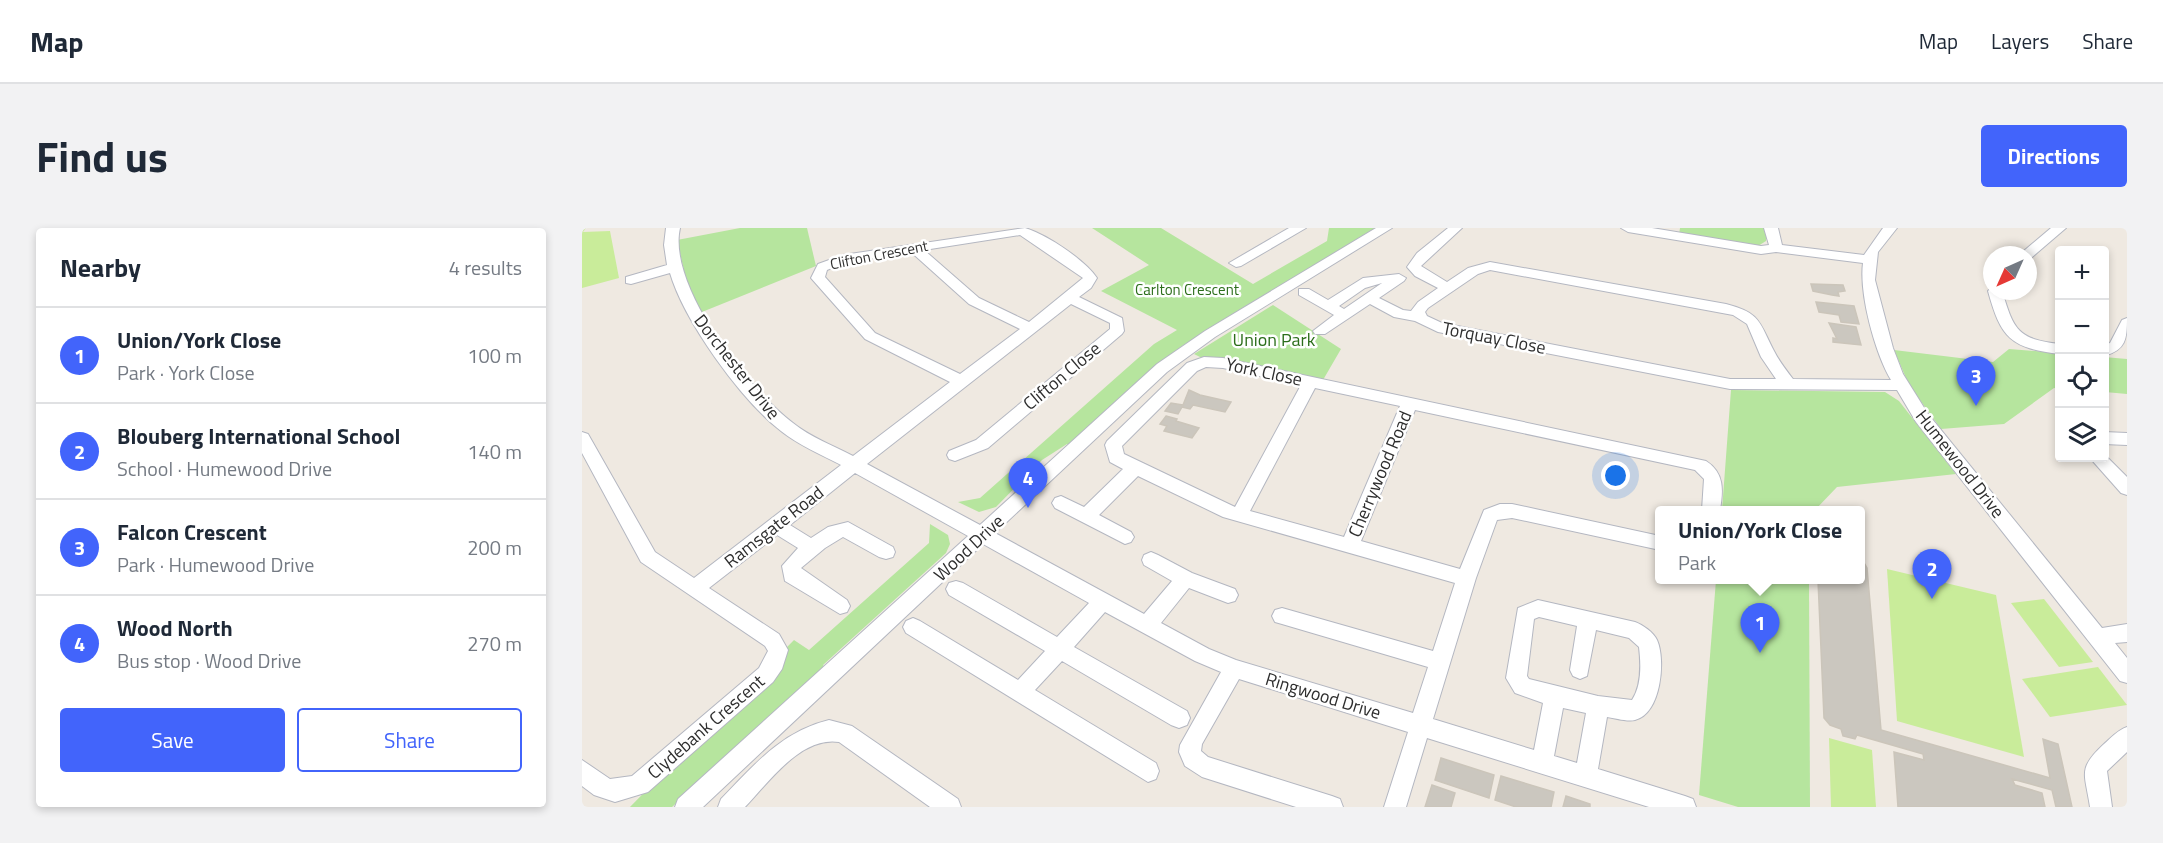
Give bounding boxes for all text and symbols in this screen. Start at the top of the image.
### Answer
text: Map [30,20,84,63]
text: Map [1919,25,1958,57]
text: Layers [1991,25,2049,57]
text: Share [2082,25,2133,57]
text: Find us [36,124,168,188]
button: Directions [1981,125,2127,187]
street label: Clifton Crescent [828,234,931,275]
north arrow [1983,246,2037,300]
map controls [2055,246,2109,462]
button: + [2055,246,2109,300]
text: Nearby [60,248,141,287]
text: 4 results [449,252,522,283]
park label: Carlton Crescent [1135,278,1240,301]
button: − [2055,300,2109,354]
street label: Dorchester Drive [688,308,787,425]
street label: Torquay Close [1440,314,1548,361]
text: Union/York Close [117,323,281,357]
park label: Union Park [1233,326,1316,353]
street label: Clifton Close [1017,335,1106,416]
text: 1 [74,340,85,371]
text: 100 m [467,340,522,371]
street label: York Close [1223,350,1305,393]
button: locate [2055,354,2109,408]
pin: 3 [1956,356,1996,406]
text: Park · York Close [117,357,255,388]
street label: Humewood Drive [1909,404,2011,524]
street label: Cherrywood Road [1341,406,1418,541]
button: layers [2055,408,2109,462]
text: Blouberg International School [117,419,400,453]
text: 2 [74,436,85,467]
text: 140 m [467,436,522,467]
text: School · Humewood Drive [117,453,332,484]
pin: 4 [1008,458,1048,508]
your location [1601,461,1630,490]
street label: Ramsgate Road [718,479,829,574]
popup [1655,506,1865,584]
street label: Wood Drive [927,508,1010,587]
text: Union/York Close [1678,513,1842,547]
text: Falcon Crescent [117,515,267,549]
text: 3 [74,532,85,563]
text: 200 m [467,532,522,563]
text: Park [1678,547,1716,578]
text: Park · Humewood Drive [117,549,314,580]
pin: 2 [1912,550,1952,599]
pin: 1 [1740,604,1780,653]
text: Wood North [117,611,233,645]
text: 4 [74,628,85,659]
text: 270 m [467,628,522,659]
text: Bus stop · Wood Drive [117,645,301,676]
street label: Ringwood Drive [1262,665,1384,726]
street label: Clydebank Crescent [641,668,771,785]
button: Save [60,708,285,772]
button: Share [297,708,522,772]

